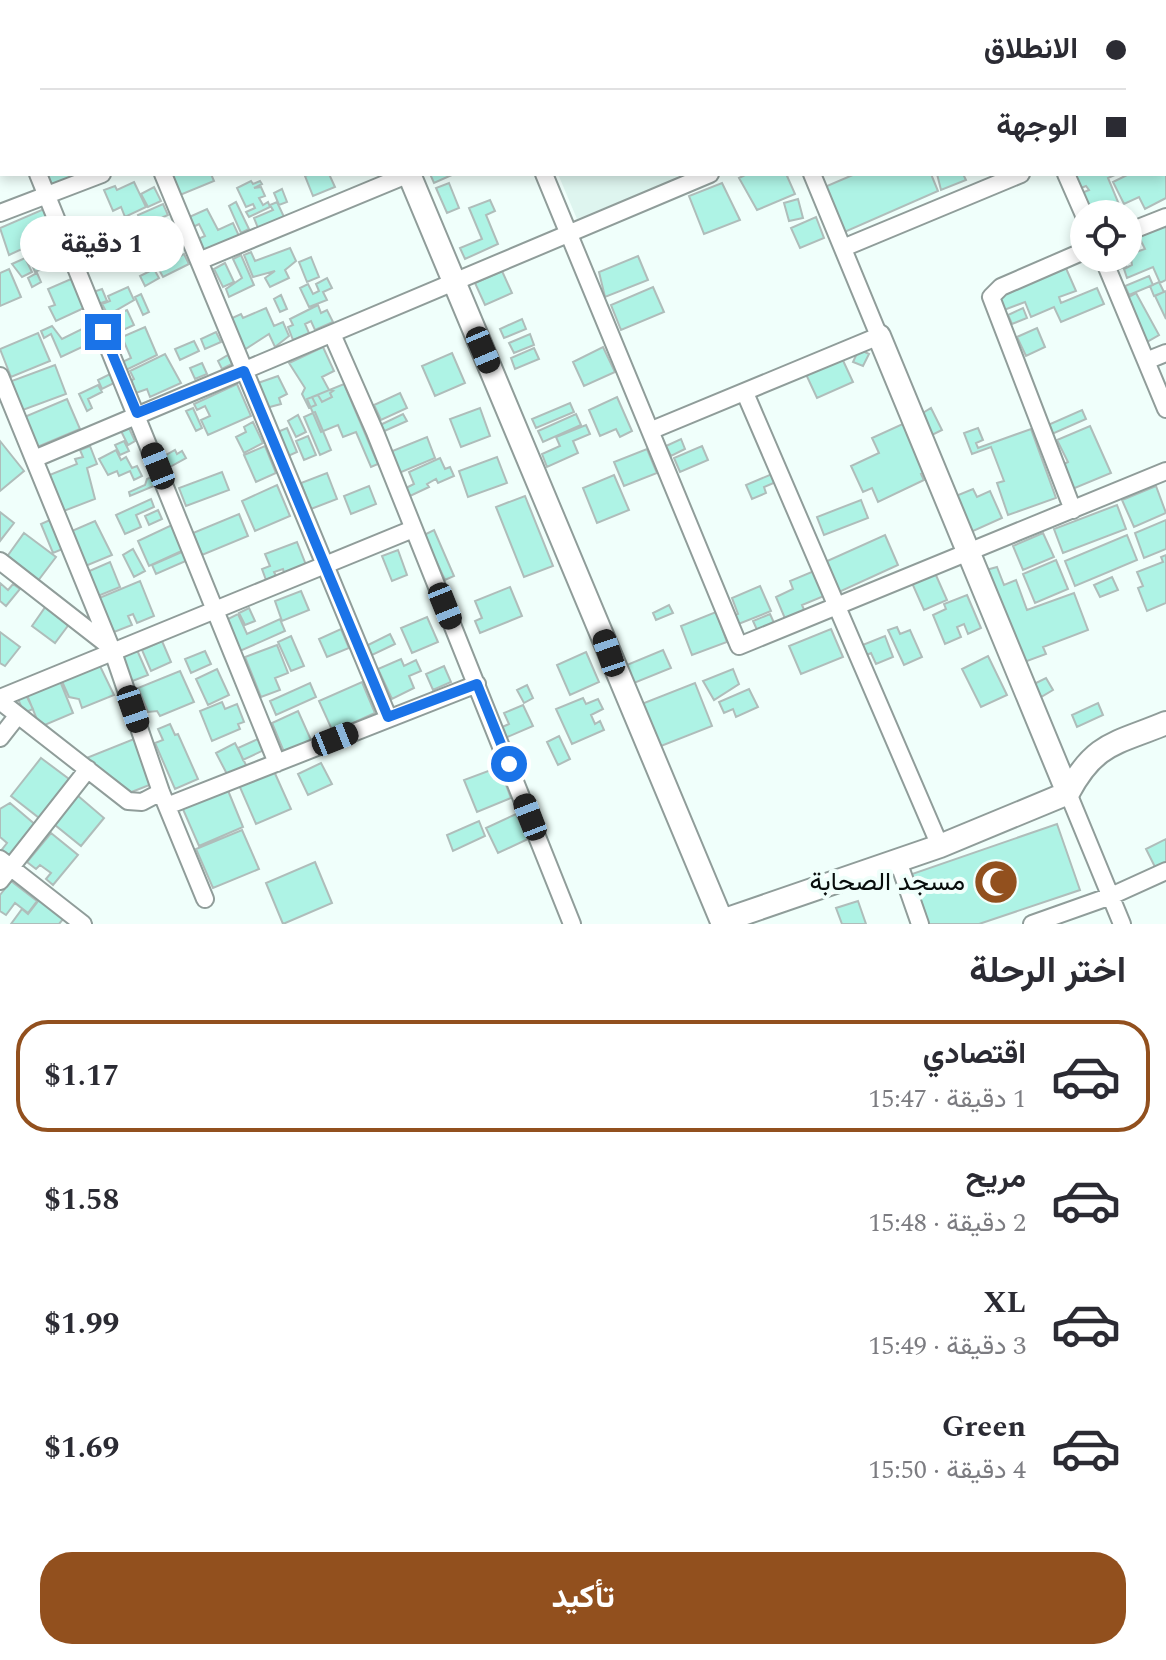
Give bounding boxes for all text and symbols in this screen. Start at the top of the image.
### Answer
text: الانطلاق [984,26,1078,72]
text: الوجهة [996,103,1078,149]
map controls [1070,200,1142,272]
button: locate [1070,200,1142,272]
callout: 1 دقيقة [21,216,185,272]
text: 1 دقيقة [61,224,143,264]
route end [85,314,121,350]
car [463,323,503,377]
car [138,439,178,493]
car [425,579,465,633]
car [590,626,628,680]
car [114,682,152,736]
car [308,719,362,759]
route start [491,746,527,782]
car [510,790,550,844]
mosque icon: مسجد الصحابة [972,858,1020,906]
place label: مسجد الصحابة [810,862,965,902]
text: اختر الرحلة [969,944,1126,999]
text: اقتصادي [923,1031,1026,1077]
icon: car [1050,1040,1122,1112]
text: $1.17 [44,1053,119,1099]
text: 1 دقيقة · 15:47 [868,1079,1026,1119]
text: مريح [966,1155,1026,1201]
icon: car [1050,1164,1122,1236]
text: $1.58 [44,1177,119,1223]
text: 2 دقيقة · 15:48 [868,1203,1026,1243]
text: XL [983,1280,1026,1326]
icon: car [1050,1288,1122,1360]
text: $1.99 [44,1301,119,1347]
text: 3 دقيقة · 15:49 [868,1326,1026,1366]
text: Green [942,1404,1026,1450]
icon: car [1050,1412,1122,1484]
text: $1.69 [44,1425,119,1471]
text: 4 دقيقة · 15:50 [868,1450,1026,1490]
button: تأكيد [40,1552,1126,1644]

